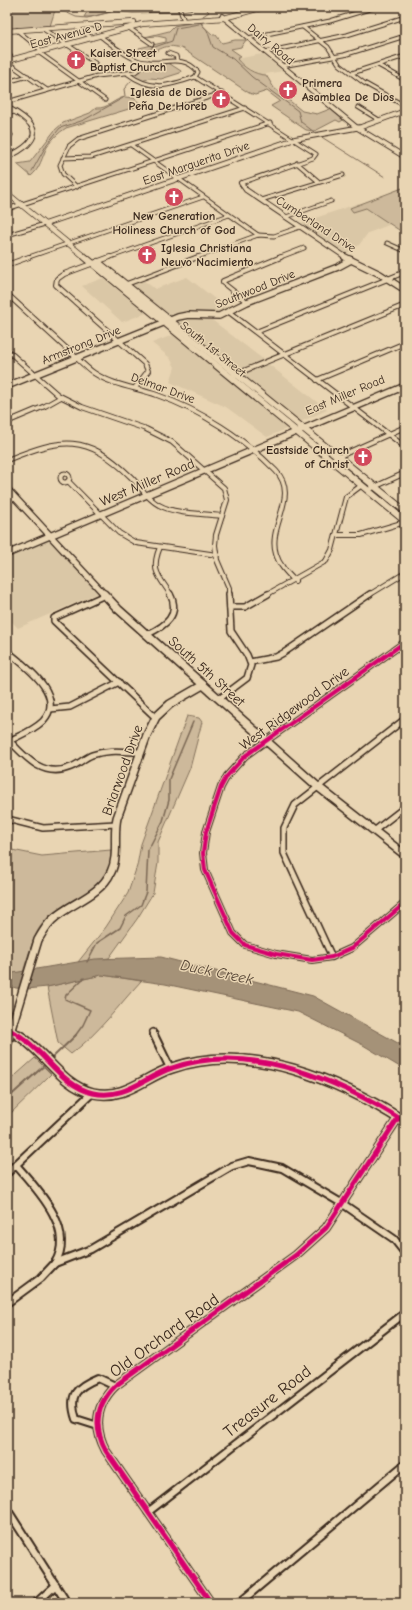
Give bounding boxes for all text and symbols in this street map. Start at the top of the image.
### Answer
street label: East Avenue D [28,19,104,51]
street label: Dairy Road [245,20,297,68]
place label: Kaiser Street Baptist Church [90,46,166,74]
church icon: Kaiser Street Baptist Church [65,49,87,71]
place label: Primera Asamblea De Dios [302,76,394,104]
church icon: Primera Asamblea De Dios [277,79,299,101]
place label: Iglesia de Dios Peña De Horeb [129,85,207,113]
church icon: Iglesia de Dios Peña De Horeb [210,88,232,110]
street label: East Marguerita Drive [141,138,251,188]
church icon: New Generation Holiness Church of God [163,186,185,208]
street label: Cumberland Drive [273,193,359,255]
place label: New Generation Holiness Church of God [112,209,236,237]
place label: Iglesia Christiana Neuvo Nacimiento [161,241,254,269]
church icon: Iglesia Christiana Neuvo Nacimiento [136,244,158,266]
street label: Southwood Drive [213,267,297,311]
street label: South 1st Street [177,318,249,380]
street label: Armstrong Drive [40,323,122,367]
street label: Delmar Drive [129,370,197,406]
street label: East Miller Road [303,372,387,418]
place label: Eastside Church of Christ [266,443,350,471]
church icon: Eastside Church of Christ [352,446,374,468]
street label: West Miller Road [97,455,197,510]
street label: South 5th Street [165,632,249,711]
street label: West Ridgewood Drive [236,663,352,754]
street label: Briarwood Drive [98,722,147,818]
water label: Duck Creek [179,956,256,989]
street label: Old Orchard Road [106,1289,223,1381]
street label: Treasure Road [220,1361,315,1441]

